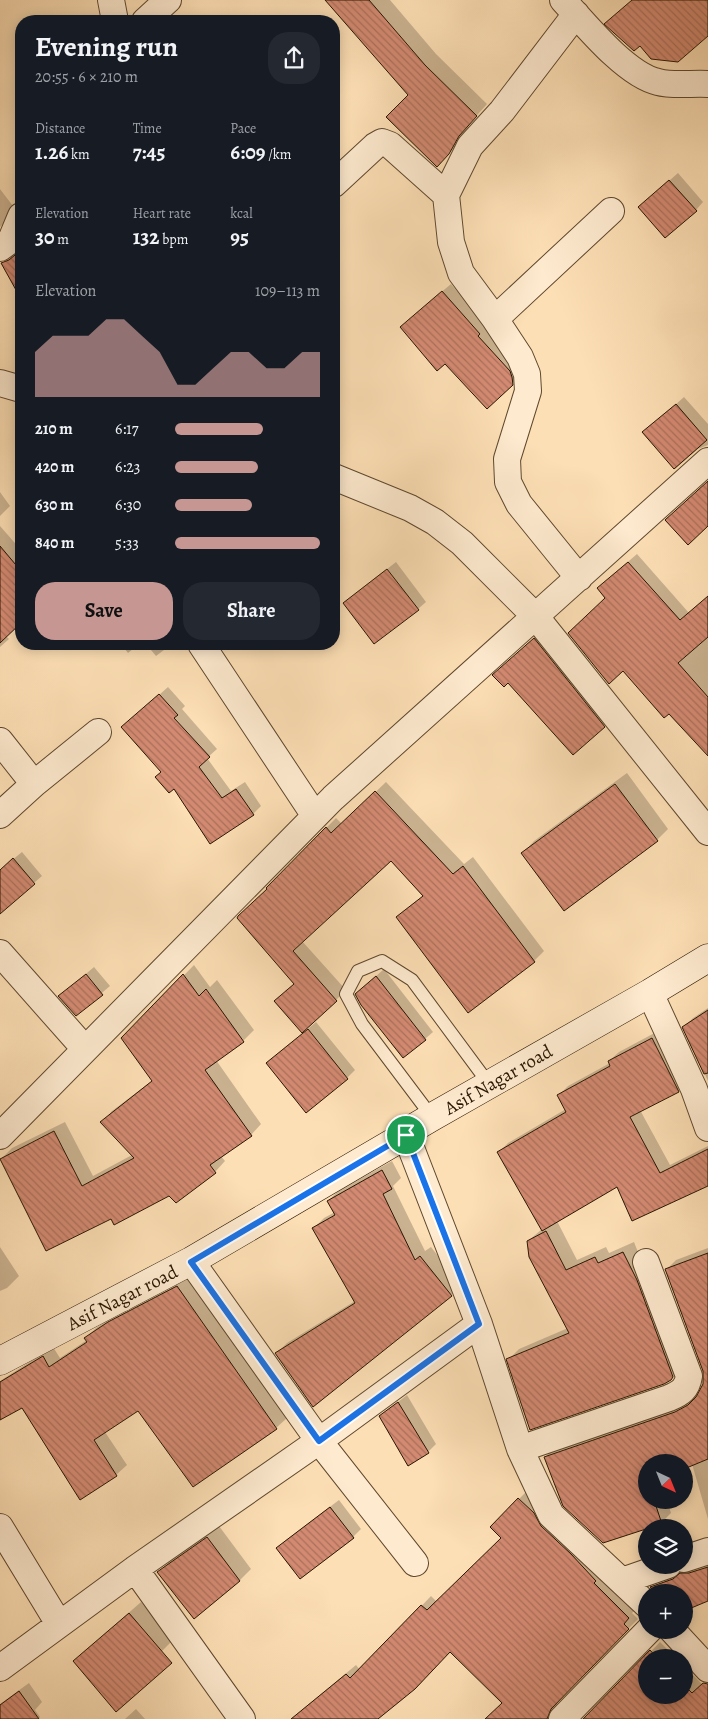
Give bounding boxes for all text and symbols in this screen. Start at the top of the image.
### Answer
text: Evening run [35,28,178,66]
button: share [268,32,320,84]
text: 20:55 · 6 × 210 m [35,66,138,88]
text: Distance [35,119,85,138]
text: Time [133,119,162,138]
text: Pace [230,119,256,138]
text: 1.26 [35,138,68,166]
text: 7:45 [133,138,165,166]
text: 6:09 [230,138,265,166]
text: km [68,145,90,164]
text: /km [265,145,291,164]
text: Elevation [35,204,89,223]
text: Heart rate [133,204,191,223]
text: kcal [230,204,253,223]
text: 30 [35,223,55,251]
text: 132 [133,223,159,251]
text: 95 [230,223,249,251]
text: m [55,230,69,249]
text: bpm [159,230,188,249]
text: Elevation [35,280,96,302]
text: 109–113 m [255,280,320,302]
text: 210 m [35,418,73,440]
text: 6:17 [115,418,138,440]
text: 420 m [35,456,75,478]
text: 6:23 [115,456,140,478]
text: 630 m [35,494,74,516]
text: 6:30 [115,494,141,516]
text: 840 m [35,532,74,554]
text: 5:33 [115,532,139,554]
button: Save [35,582,173,640]
button: Share [183,582,320,640]
street label: Asif Nagar road [439,1038,558,1122]
pin [385,1114,427,1156]
icon: arrive [392,1121,420,1149]
street label: Asif Nagar road [62,1258,183,1337]
north arrow [638,1454,692,1509]
map controls [638,1454,693,1704]
button: layers [638,1519,693,1574]
button: + [638,1584,693,1639]
button: − [638,1649,693,1704]

